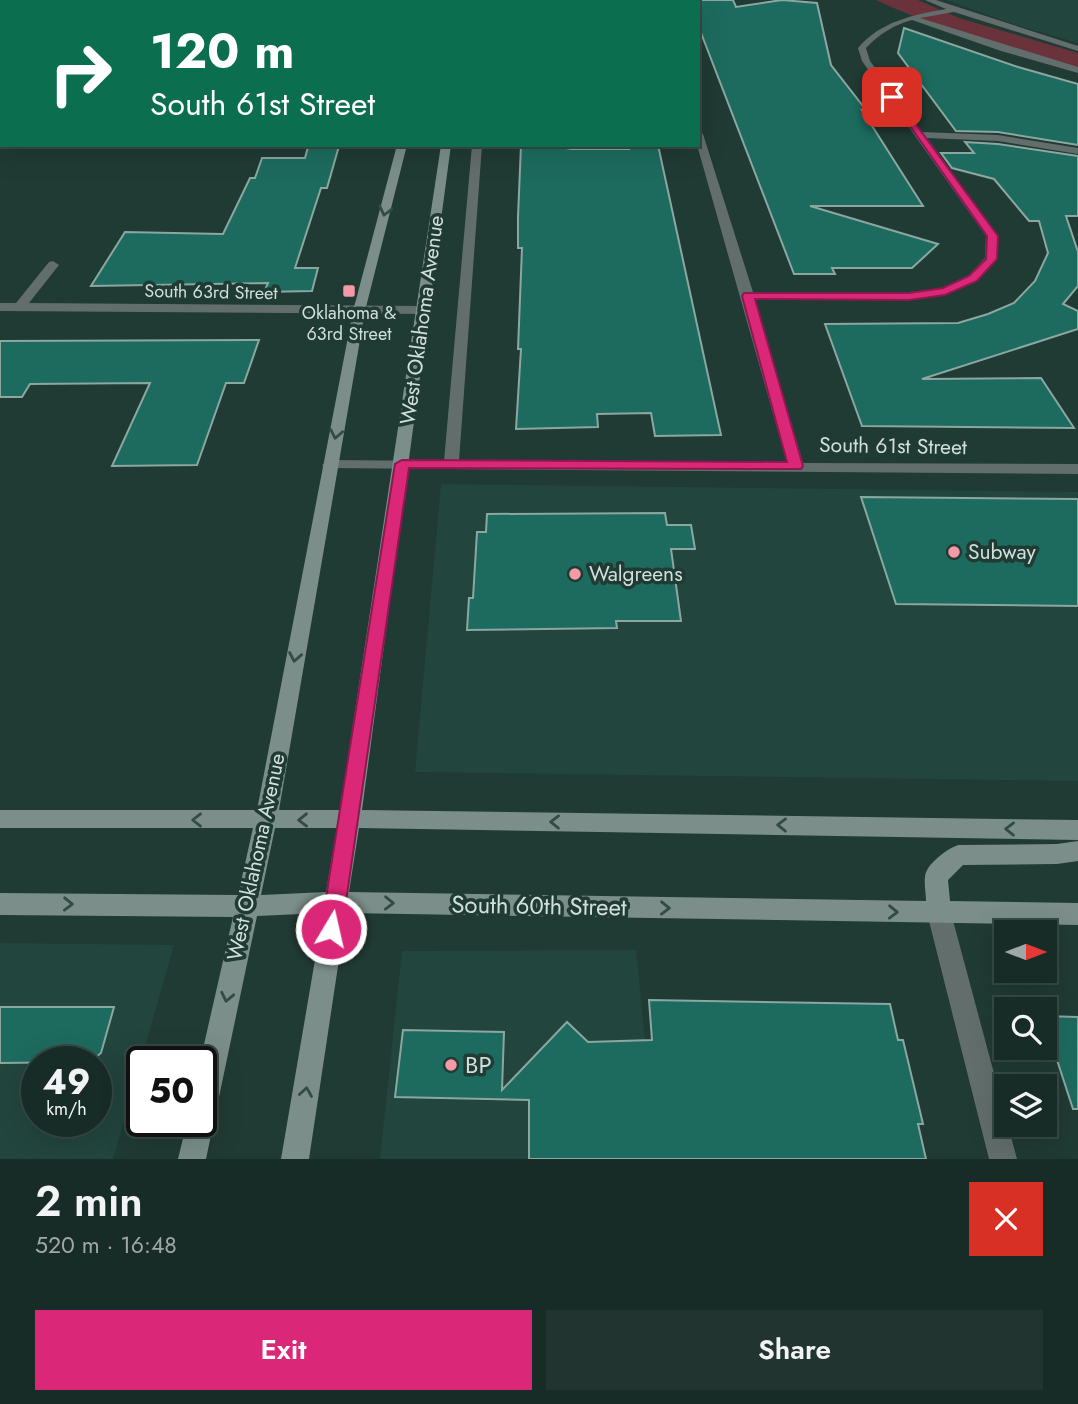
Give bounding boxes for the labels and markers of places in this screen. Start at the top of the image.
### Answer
pin [862,67,922,127]
marker: Oklahoma & 63rd Street [341,283,357,299]
place label: Oklahoma & 63rd Street [302,300,396,347]
place label: Subway [968,537,1036,567]
marker: Subway [946,544,962,560]
place label: Walgreens [589,559,683,589]
marker: Walgreens [567,566,583,582]
place label: BP [465,1047,492,1082]
marker: BP [443,1057,459,1073]

